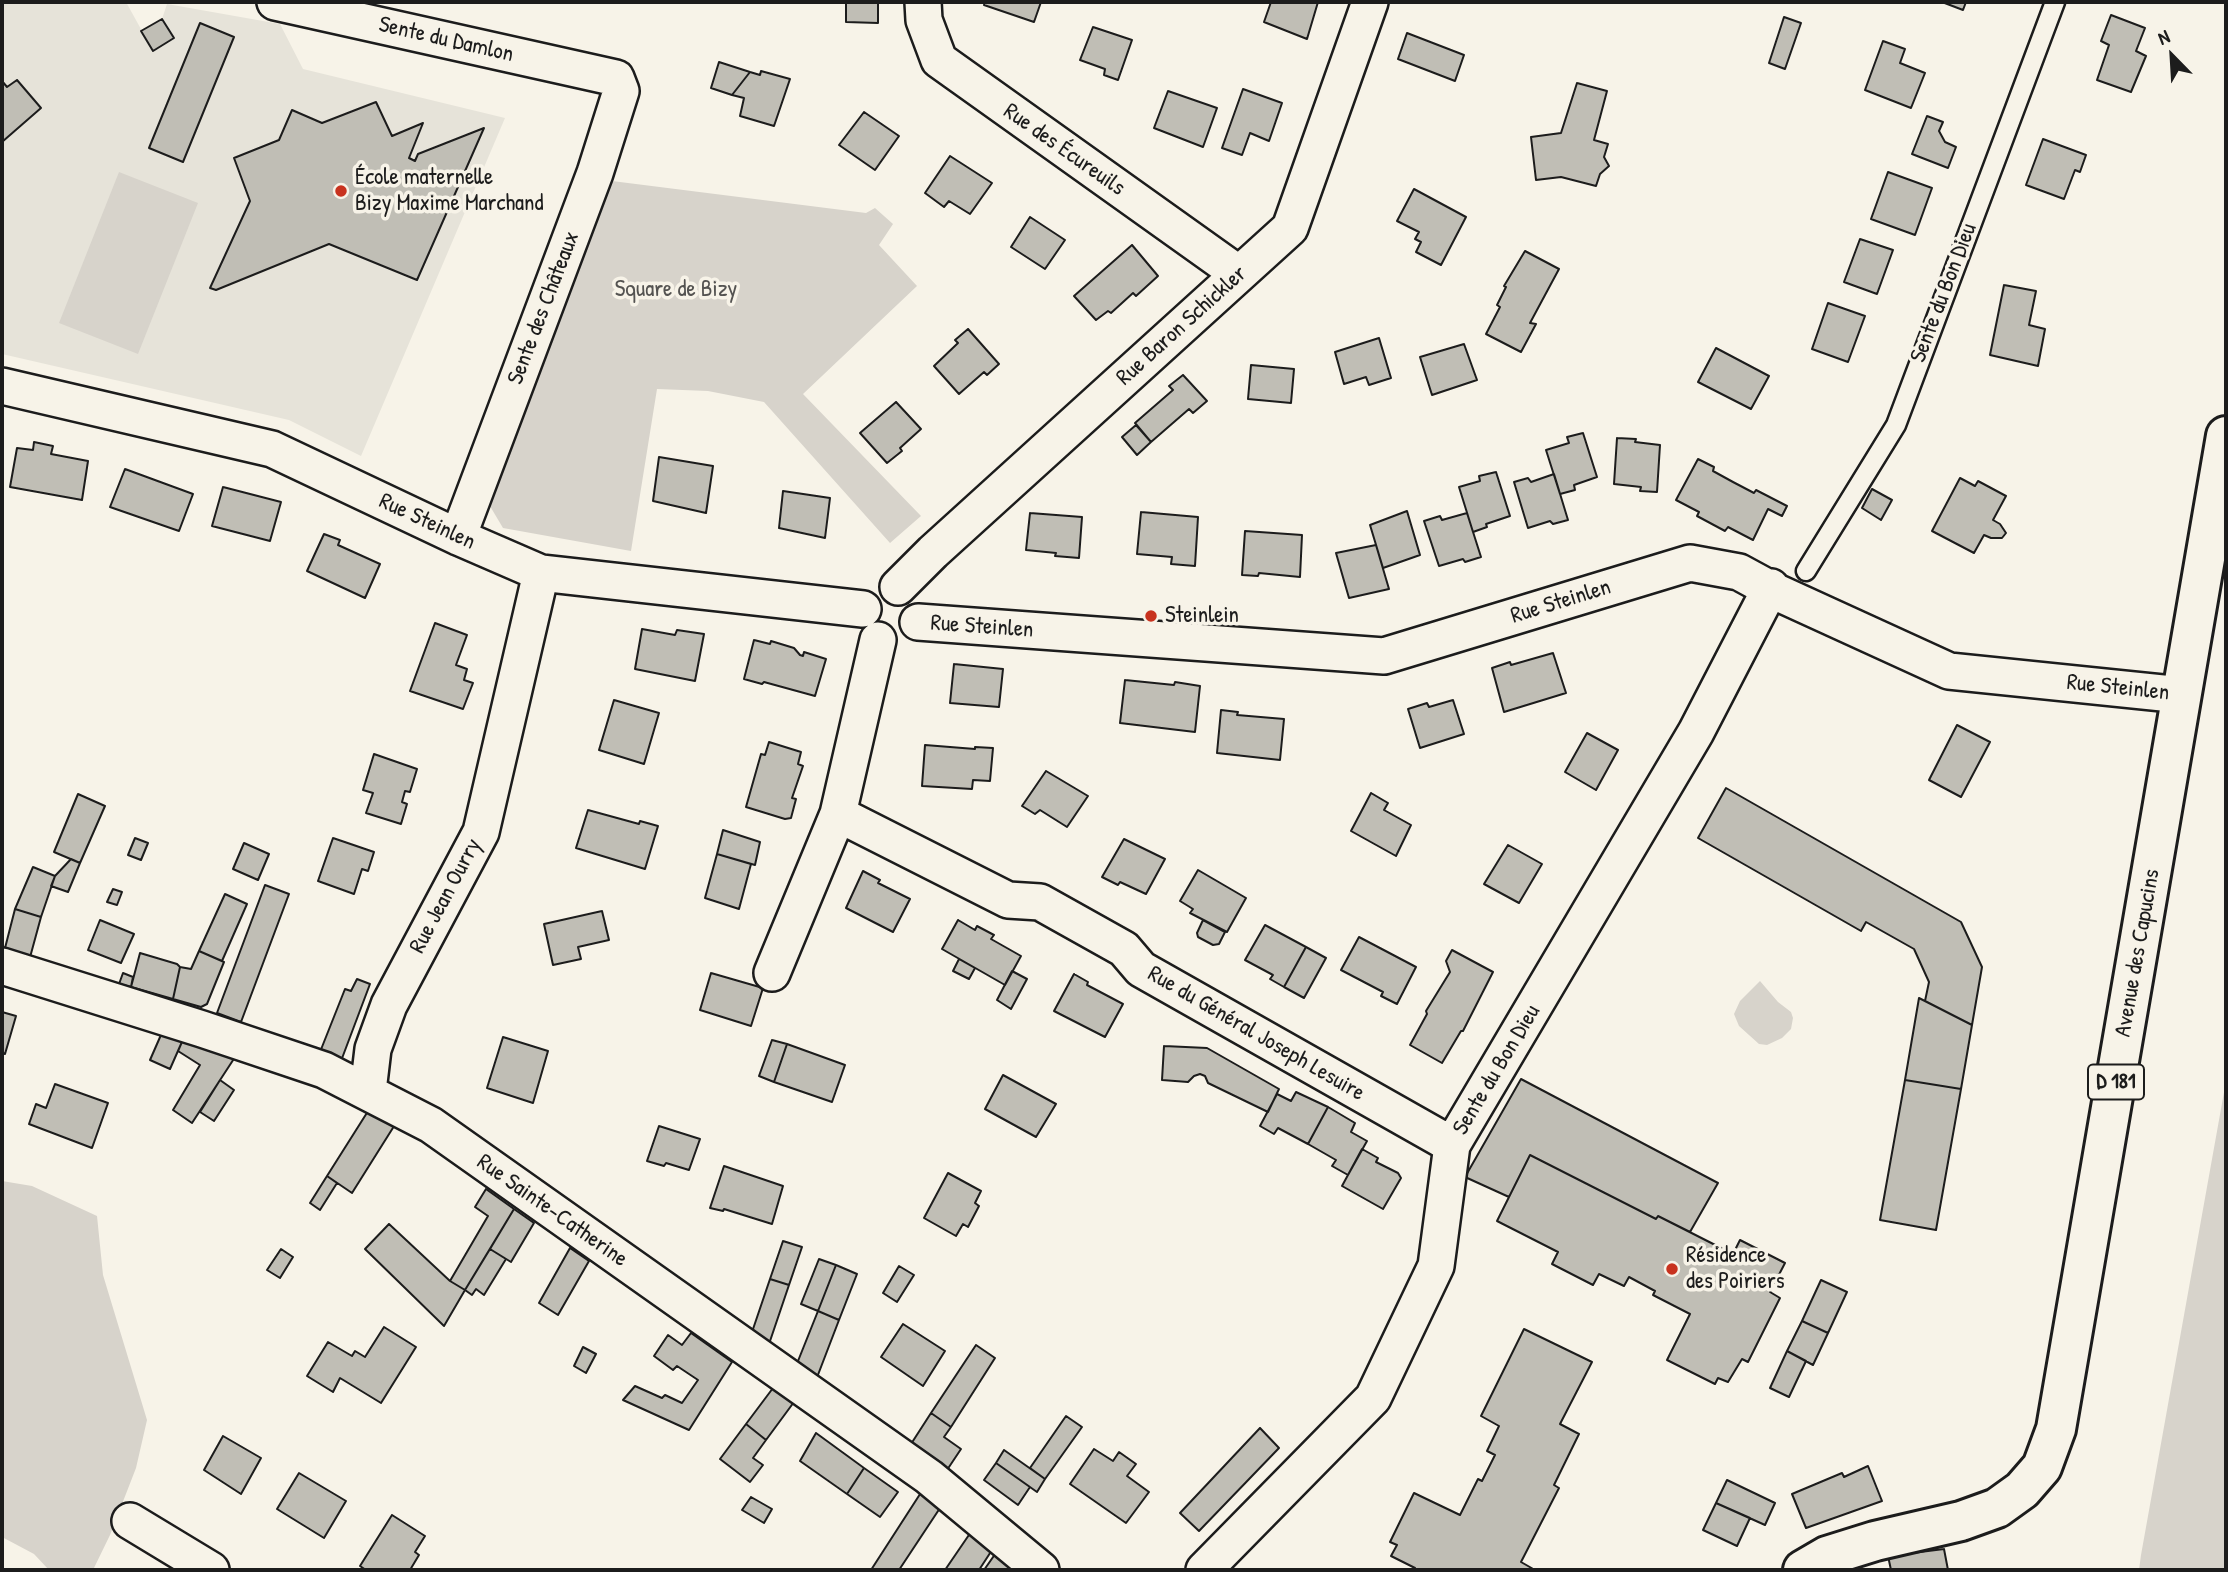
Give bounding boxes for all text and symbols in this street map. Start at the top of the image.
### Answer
street label: Sente du Damlon [376,11,516,69]
north arrow [2137,21,2207,91]
text: N [2154,23,2173,51]
street label: Rue des Écureuils [998,98,1130,202]
place label: École maternelle Bizy Maxime Marchand [355,164,543,218]
marker: École maternelle Bizy Maxime Marchand [333,183,349,199]
street label: Sente du Bon Dieu [1905,219,1983,367]
street label: Sente des Châteaux [502,228,586,388]
street label: Rue Baron Schickler [1111,260,1253,392]
park label: Square de Bizy [615,276,737,304]
street label: Rue Steinlen [375,488,479,556]
street label: Rue Steinlen [1508,574,1614,630]
place label: Steinlein [1165,602,1239,630]
marker: Steinlein [1143,608,1159,624]
street label: Rue Steinlen [930,610,1034,644]
street label: Rue Steinlen [2065,669,2171,707]
street label: Rue Jean Ourry [404,834,488,958]
street label: Avenue des Capucins [2110,867,2166,1039]
street label: Rue du Général Joseph Lesuire [1143,961,1369,1107]
street label: Sente du Bon Dieu [1447,1000,1547,1140]
road number: D 181 [2088,1064,2144,1100]
street label: Rue Sainte-Catherine [471,1149,633,1273]
place label: Résidence des Poiriers [1686,1242,1785,1296]
marker: Résidence des Poiriers [1664,1261,1680,1277]

